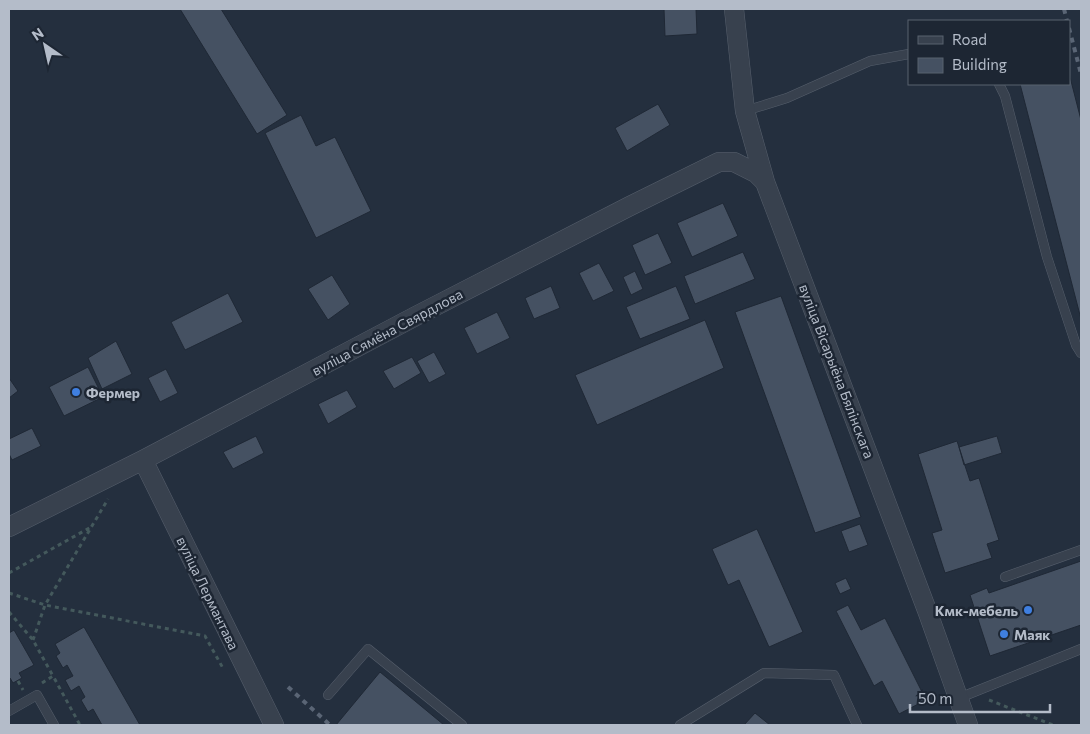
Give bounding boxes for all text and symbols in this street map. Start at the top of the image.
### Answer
north arrow [20,20,70,70]
legend [908,20,1070,85]
text: N [28,24,47,44]
text: Road [952,30,987,48]
text: Building [952,55,1007,73]
street label: вуліца Вісарыёна Бялінскага [796,281,878,461]
street label: вуліца Сямёна Свярдлова [309,285,465,379]
place label: Фермер [86,384,140,401]
marker: Фермер [70,386,82,398]
street label: вуліца Лермантава [173,534,243,652]
place label: Кмк-мебель [935,602,1018,619]
marker: Кмк-мебель [1022,604,1034,616]
place label: Маяк [1014,626,1050,643]
marker: Маяк [998,628,1010,640]
scale bar [910,682,1050,714]
text: 50 m [918,689,952,707]

